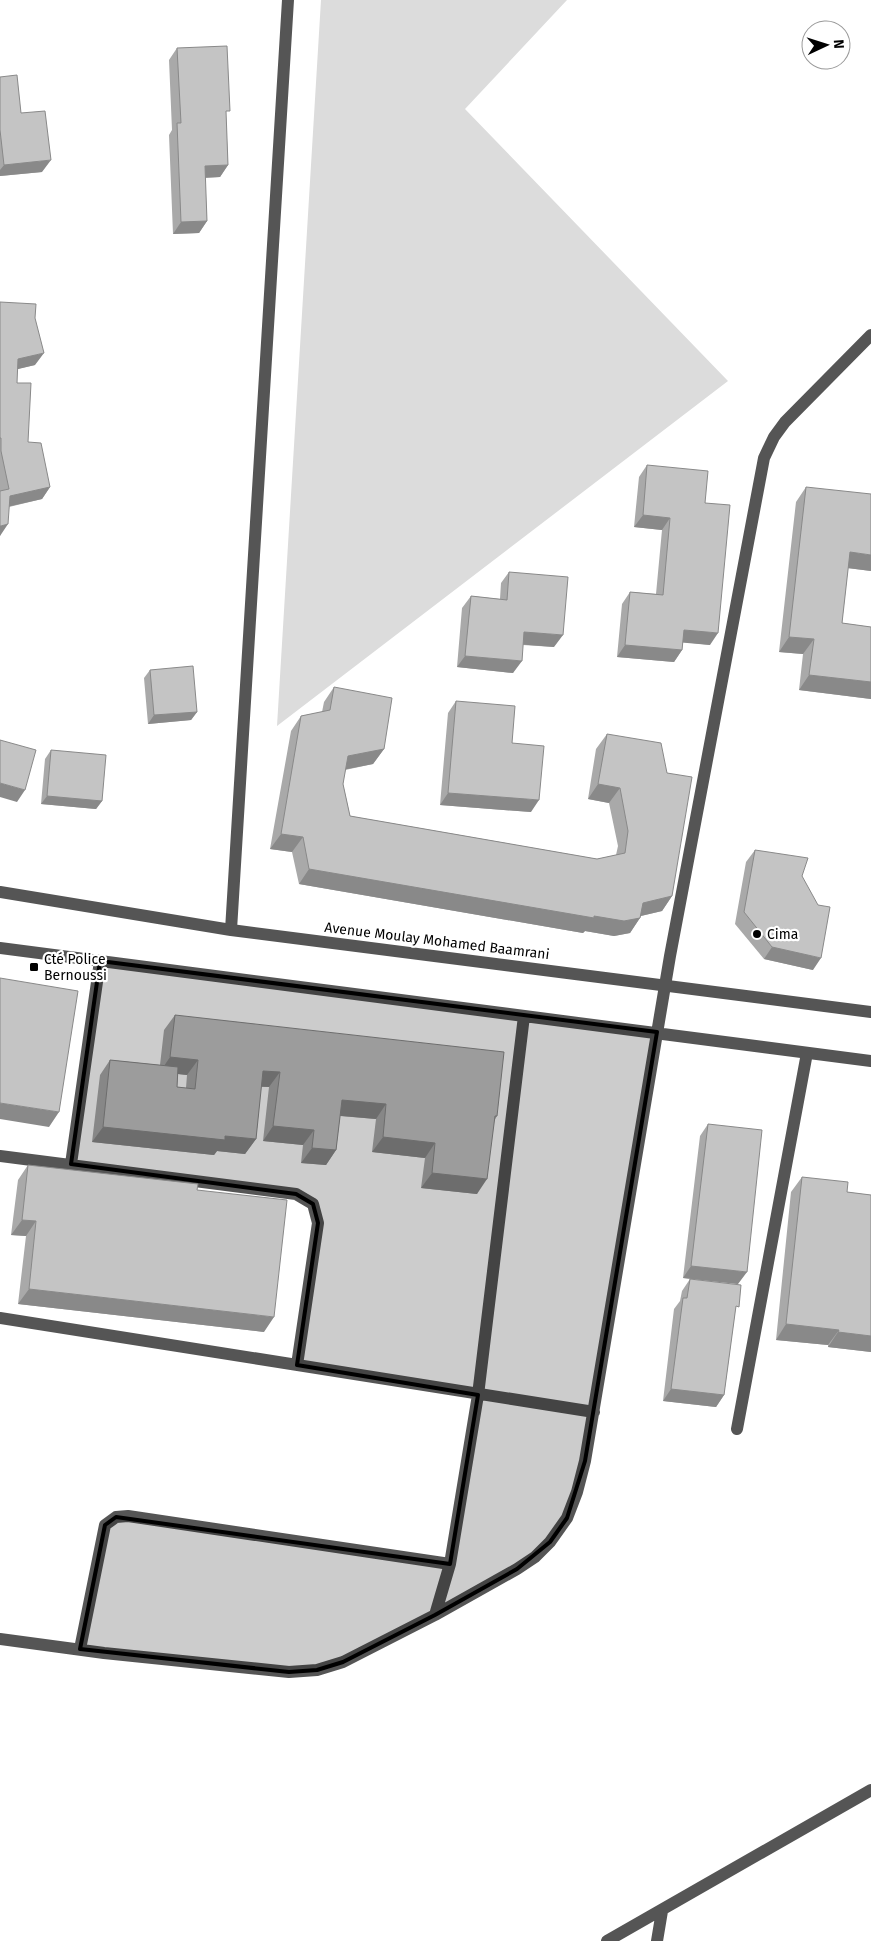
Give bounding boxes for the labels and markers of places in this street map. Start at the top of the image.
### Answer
place label: Cima [767,926,798,943]
marker: Cima [751,928,763,940]
place label: Cté Police Bernoussi [44,951,107,984]
marker: Cté Police Bernoussi [28,961,40,973]

